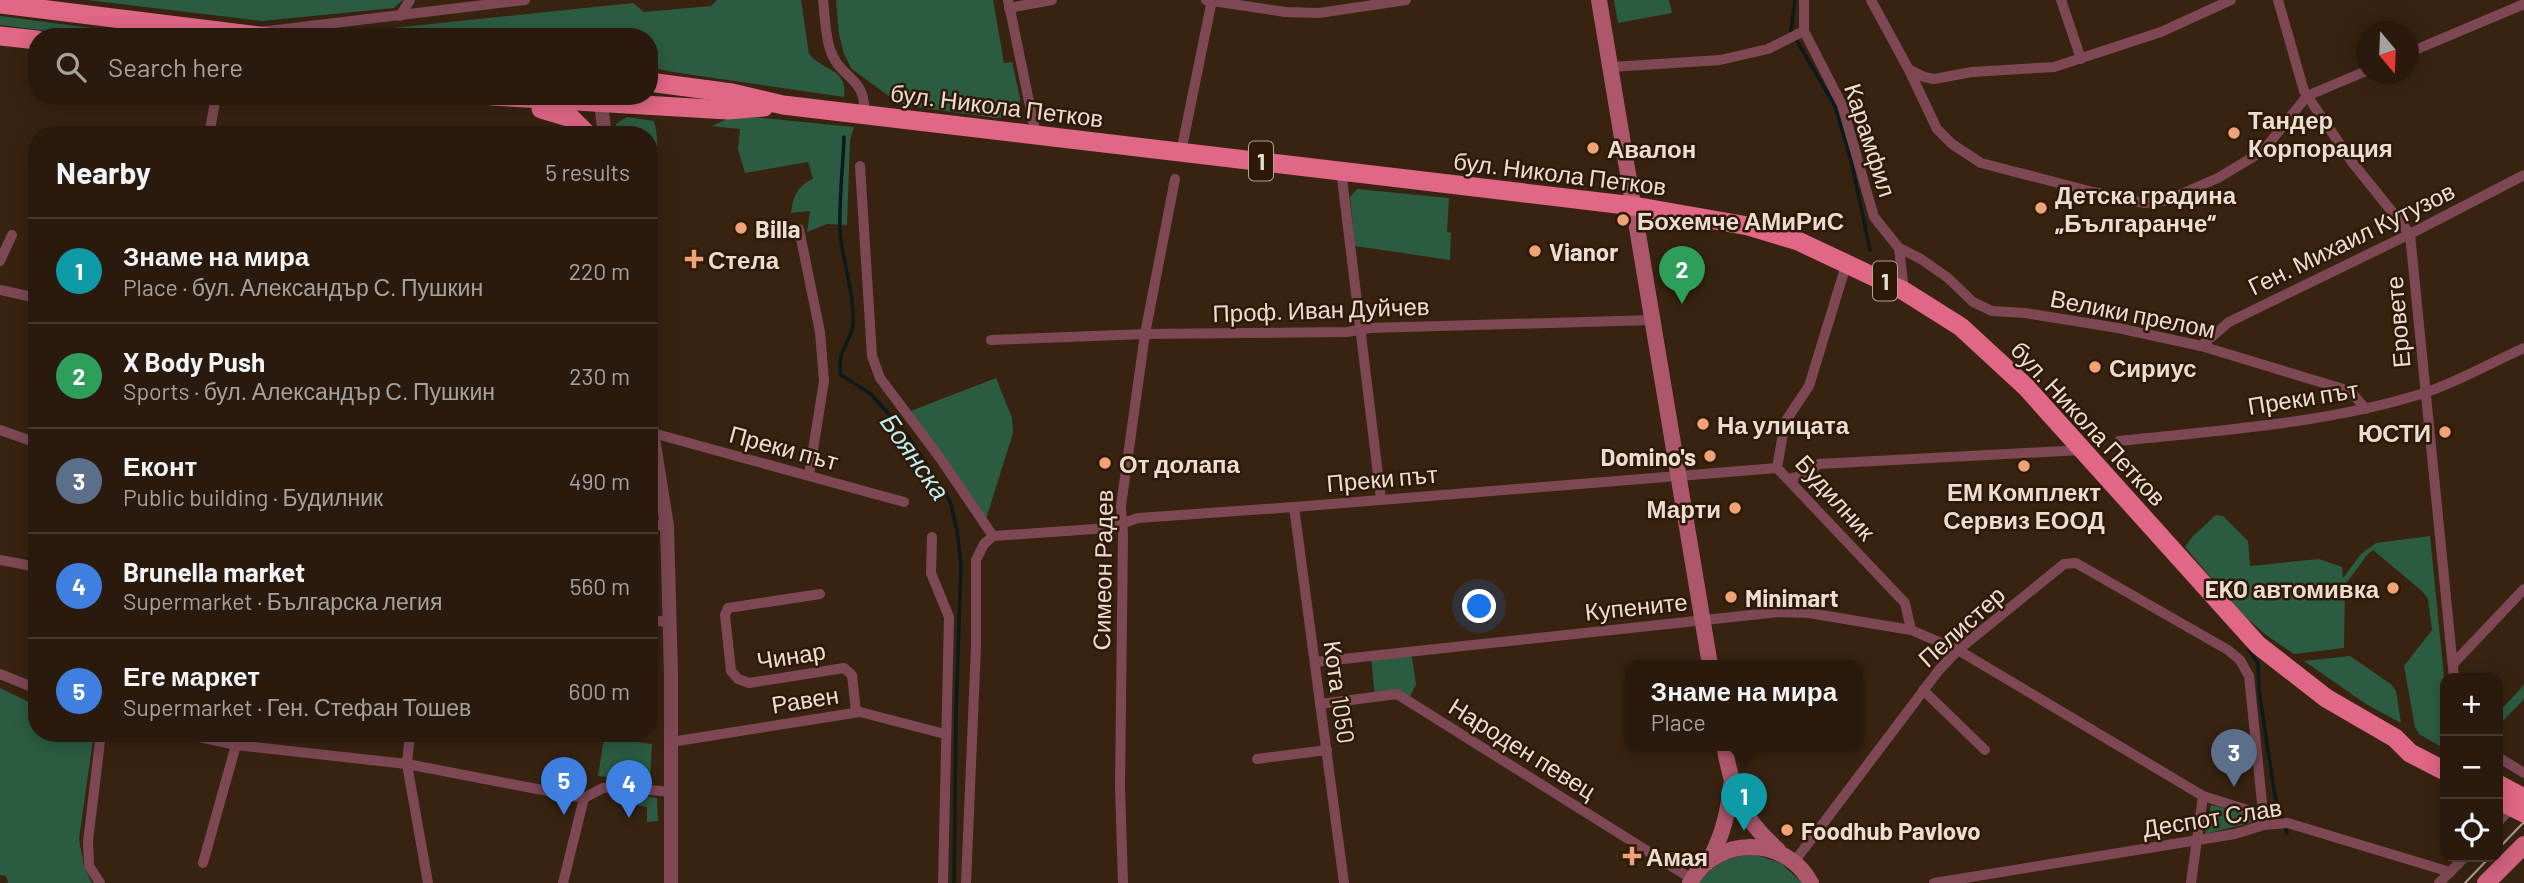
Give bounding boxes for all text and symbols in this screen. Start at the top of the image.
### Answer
north arrow [2356,21,2419,84]
search box [28,28,658,105]
icon: search [52,48,90,86]
text: Search here [108,51,243,82]
street label: бул. Никола Петков [889,78,1105,132]
street label: Карамфил [1839,80,1903,200]
place label: Тандер Корпорация [2248,105,2393,162]
marker: Тандер Корпорация [2226,125,2242,141]
place label: Авалон [1607,134,1696,163]
marker: Авалон [1585,140,1601,156]
road number: 1 [1249,142,1273,180]
street label: бул. Никола Петков [1452,146,1668,200]
text: Nearby [56,154,151,190]
text: 5 results [545,158,630,186]
street label: Ген. Михаил Кутузов [2243,175,2459,301]
place label: Детска градина „Българанче“ [2055,180,2237,237]
marker: Детска градина „Българанче“ [2033,200,2049,216]
place label: Бохемче АМиРиС [1637,206,1844,235]
marker: Бохемче АМиРиС [1615,212,1631,228]
place label: Billa [755,214,800,243]
marker: Billa [733,220,749,236]
place label: Vianor [1549,237,1618,266]
text: Знаме на мира [123,240,309,271]
marker: Vianor [1527,243,1543,259]
place label: Стела [708,245,780,274]
pin: 2 [1659,246,1705,304]
marker: Стела [686,251,702,267]
text: 1 [75,257,83,285]
text: 220 m [569,257,630,285]
road number: 1 [1873,262,1897,300]
text: Place · бул. Александър С. Пушкин [123,273,483,301]
street label: Еровете [2379,275,2415,369]
street label: Велики прелом [2048,283,2218,343]
street label: Проф. Иван Дуйчев [1212,291,1430,327]
street label: бул. Никола Петков [2005,335,2173,511]
text: X Body Push [123,346,265,377]
place label: Сириус [2109,353,2197,382]
marker: Сириус [2087,359,2103,375]
text: 2 [73,362,85,390]
text: 230 m [569,362,630,390]
street label: Преки път [2246,374,2360,420]
text: Sports · бул. Александър С. Пушкин [123,377,495,405]
water label: Боянска [875,407,957,505]
place label: На улицата [1717,410,1850,439]
marker: На улицата [1695,416,1711,432]
place label: ЮСТИ [2358,418,2431,447]
street label: Преки път [726,419,842,475]
marker: ЮСТИ [2437,424,2453,440]
place label: Domino's [1600,442,1696,471]
marker: Domino's [1702,448,1718,464]
street label: Будилник [1790,448,1882,546]
place label: От долапа [1119,449,1241,478]
text: Еконт [123,450,197,481]
marker: От долапа [1097,455,1113,471]
marker: ЕМ Комплект Сервиз ЕООД [2016,458,2032,474]
street label: Преки път [1325,459,1439,497]
text: 3 [73,467,85,495]
text: 490 m [569,467,630,495]
place label: ЕМ Комплект Сервиз ЕООД [1943,477,2105,534]
text: Public building · Будилник [123,483,383,511]
street label: Симеон Радев [1086,489,1118,651]
place label: Марти [1647,494,1721,523]
marker: Марти [1727,500,1743,516]
text: Brunella market [123,556,305,587]
text: 4 [72,572,86,600]
text: 560 m [570,572,630,600]
place label: EKO автомивка [2205,574,2380,603]
street label: Пелистер [1912,580,2010,672]
marker: EKO автомивка [2385,580,2401,596]
place label: Minimart [1745,583,1839,612]
street label: Купените [1583,586,1689,626]
text: Supermarket · Българска легия [123,587,442,615]
your location [1462,589,1496,623]
marker: Minimart [1723,589,1739,605]
street label: Чинар [754,635,828,675]
street label: Кота 1050 [1318,639,1362,745]
text: Еге маркет [123,660,260,691]
popup [1625,660,1863,751]
map controls [2440,673,2503,862]
button: + [2440,673,2503,736]
text: Знаме на мира [1651,675,1837,706]
text: 5 [73,677,85,705]
text: 600 m [569,677,630,705]
street label: Равен [769,679,841,719]
street label: Народен певец [1444,691,1602,805]
text: Supermarket · Ген. Стефан Тошев [123,693,471,721]
text: Place [1651,708,1706,736]
pin: 3 [2211,729,2257,787]
button: − [2440,736,2503,799]
pin: 5 [541,757,587,815]
pin: 4 [606,760,652,818]
pin: 1 [1721,773,1767,831]
street label: Деспот Слав [2140,792,2284,842]
button: locate [2440,799,2503,862]
place label: Foodhub Pavlovo [1801,816,1981,845]
marker: Foodhub Pavlovo [1779,822,1795,838]
place label: Амая [1646,842,1708,871]
marker: Амая [1624,848,1640,864]

